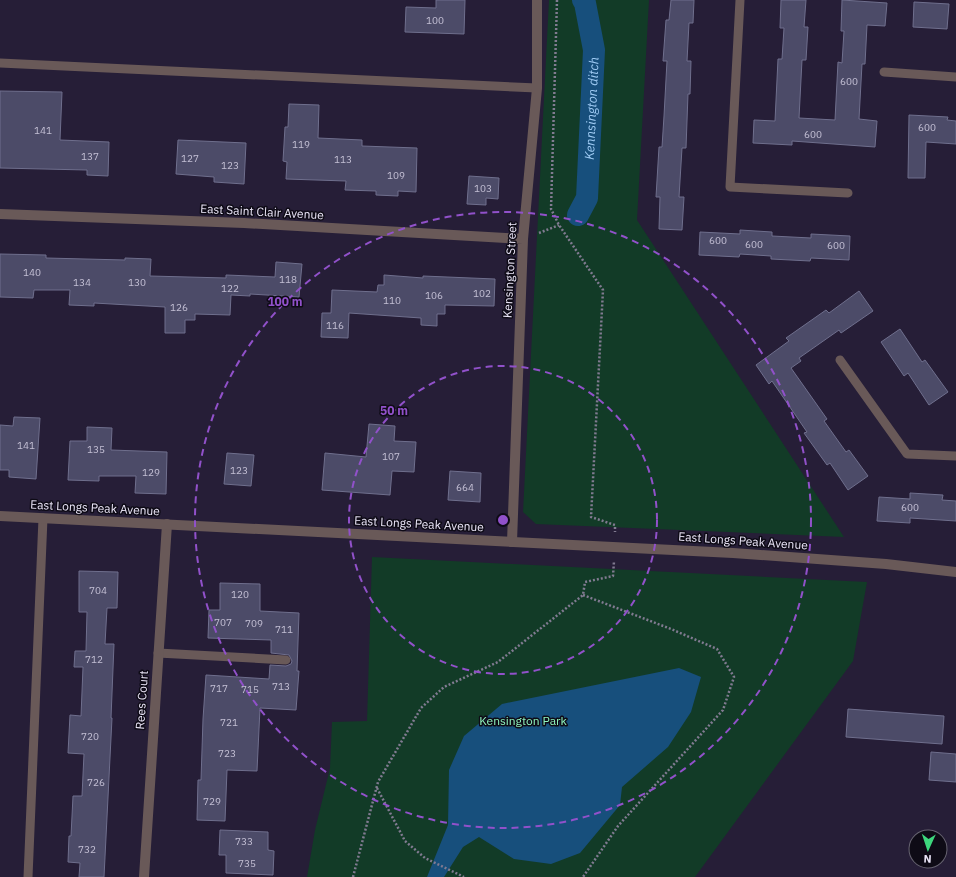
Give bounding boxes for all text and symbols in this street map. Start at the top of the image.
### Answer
house number: 100 [426,14,444,27]
water label: Kennsington ditch [581,57,603,160]
house number: 600 [840,75,858,88]
house number: 600 [918,121,936,134]
house number: 141 [34,124,52,137]
house number: 600 [804,128,822,141]
house number: 119 [292,138,310,151]
house number: 137 [81,150,99,163]
house number: 127 [181,152,199,165]
house number: 113 [334,153,352,166]
house number: 123 [221,159,239,172]
house number: 109 [387,169,405,182]
house number: 103 [474,182,492,195]
street label: East Saint Clair Avenue [200,201,325,222]
street label: Kensington Street [499,222,520,318]
house number: 600 [709,234,727,247]
house number: 600 [745,238,763,251]
house number: 600 [827,239,845,252]
house number: 140 [23,266,41,279]
house number: 118 [279,273,297,286]
house number: 134 [73,276,91,289]
house number: 130 [128,276,146,289]
house number: 122 [221,282,239,295]
house number: 102 [473,287,491,300]
house number: 106 [425,289,443,302]
text: 100 m [267,294,303,309]
house number: 110 [383,294,401,307]
house number: 126 [170,301,188,314]
house number: 116 [326,319,344,332]
text: 50 m [380,403,408,418]
house number: 141 [17,439,35,452]
house number: 135 [87,443,105,456]
house number: 107 [382,450,400,463]
house number: 123 [230,464,248,477]
house number: 129 [142,466,160,479]
house number: 664 [456,481,474,494]
street label: East Longs Peak Avenue [30,497,161,518]
house number: 600 [901,501,919,514]
street label: East Longs Peak Avenue [354,513,485,534]
centre of rings [496,513,510,527]
street label: East Longs Peak Avenue [678,528,809,553]
house number: 704 [89,584,107,597]
house number: 120 [231,588,249,601]
house number: 707 [214,616,232,629]
house number: 709 [245,617,263,630]
house number: 711 [275,623,293,636]
house number: 712 [85,653,103,666]
street label: Rees Court [132,670,151,730]
house number: 713 [272,680,290,693]
house number: 717 [210,682,228,695]
house number: 715 [241,683,259,696]
park label: Kensington Park [479,713,567,728]
house number: 721 [220,716,238,729]
house number: 720 [81,730,99,743]
house number: 723 [218,747,236,760]
house number: 726 [87,776,105,789]
house number: 729 [203,795,221,808]
north arrow [908,829,948,869]
house number: 733 [235,835,253,848]
house number: 732 [78,843,96,856]
text: N [923,852,932,866]
house number: 735 [238,857,256,870]

